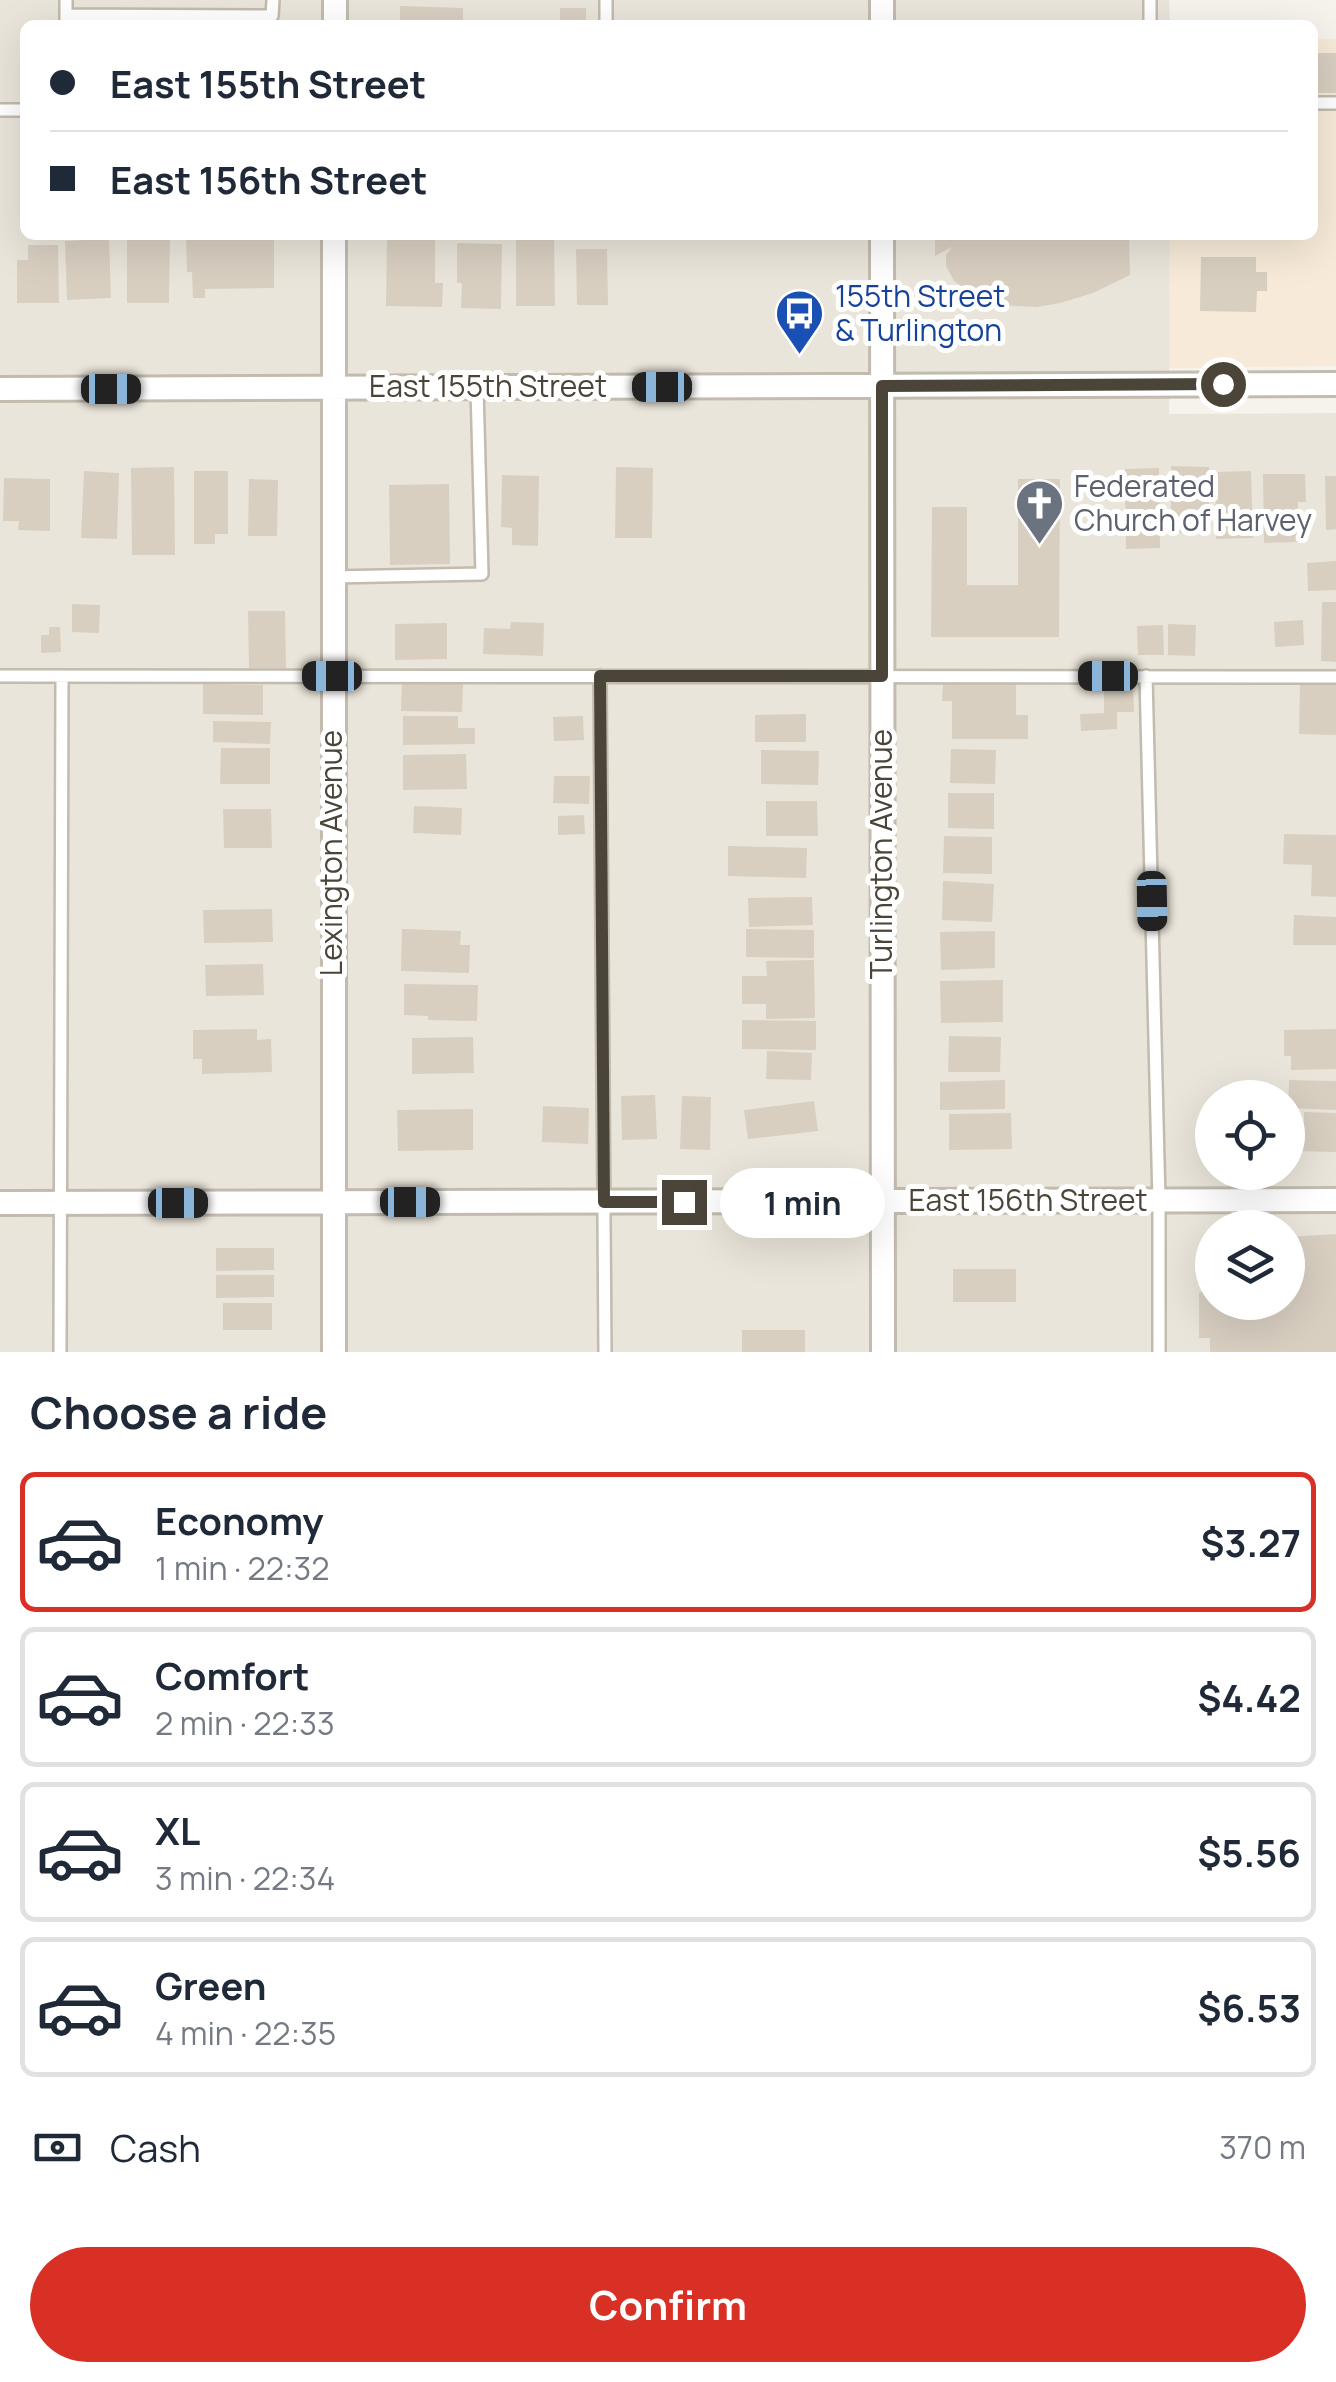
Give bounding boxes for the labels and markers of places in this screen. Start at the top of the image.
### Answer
place label: 155th Street & Turlington [835,275,1005,350]
bus stop icon: 155th Street & Turlington [774,288,826,356]
place label: Federated Church of Harvey [1074,465,1312,540]
church icon: Federated Church of Harvey [1013,478,1065,546]

